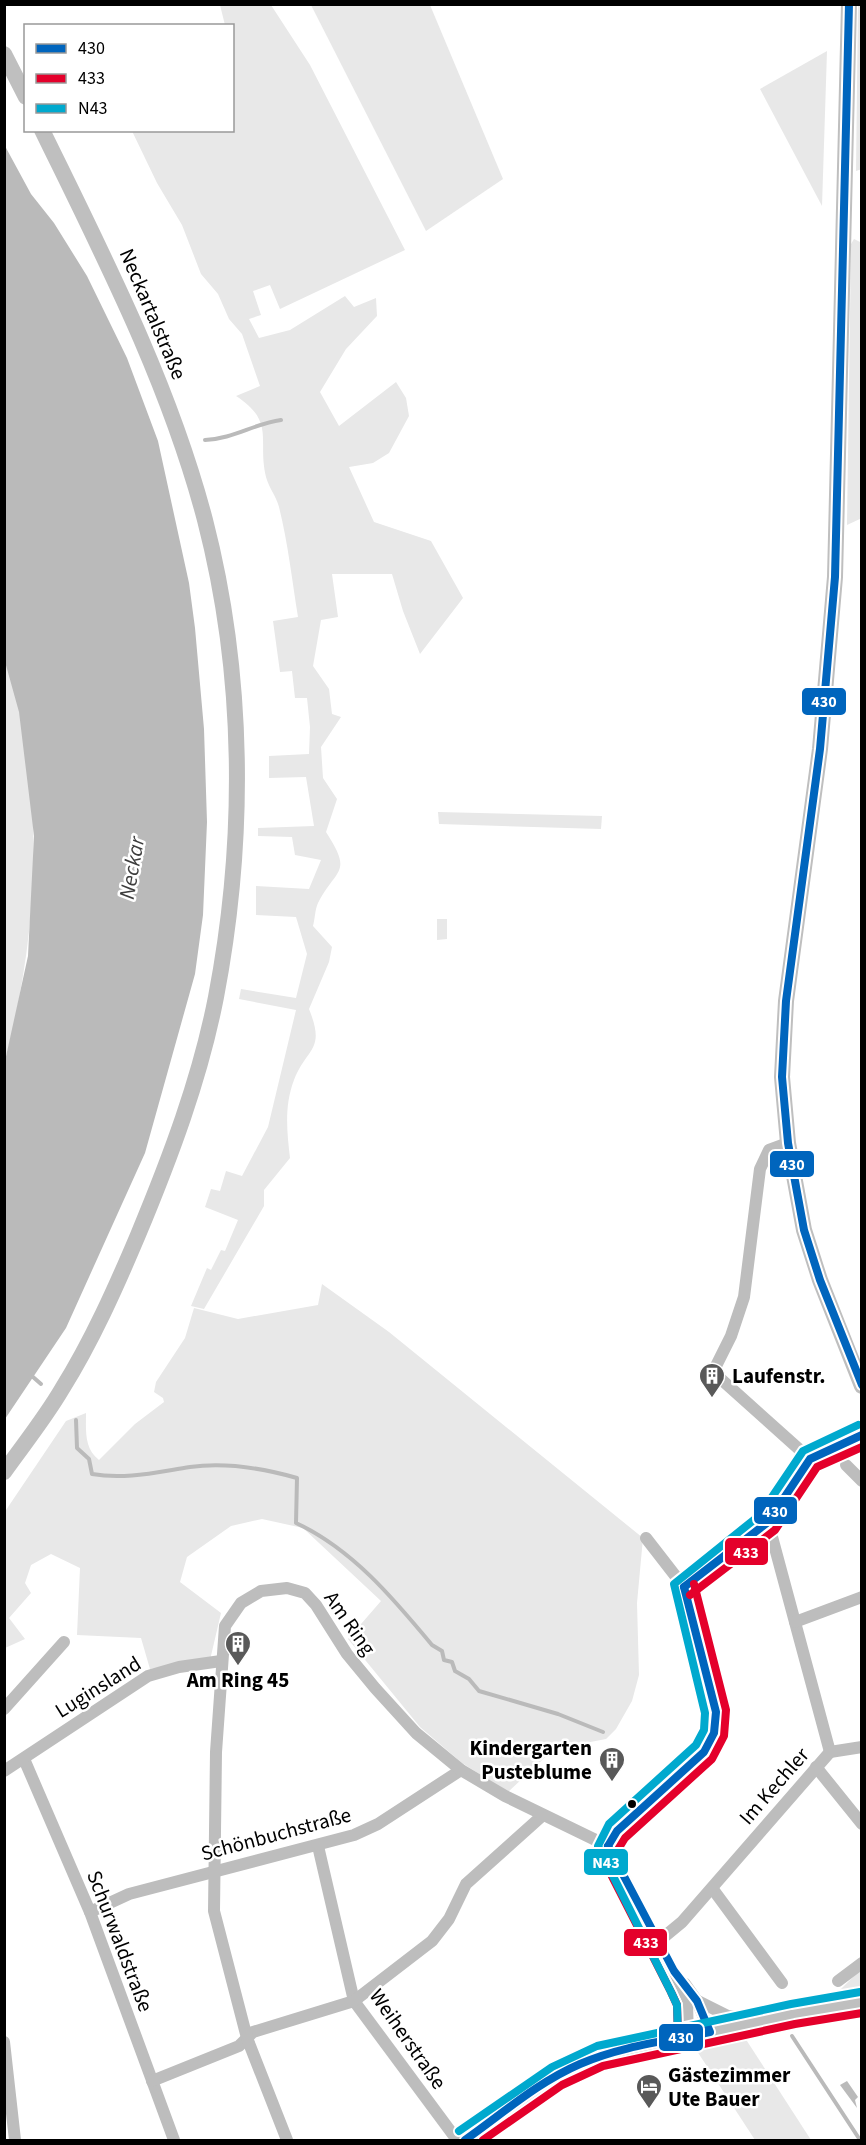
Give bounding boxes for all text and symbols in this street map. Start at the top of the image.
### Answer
legend [24,24,234,132]
text: 430 [78,36,105,61]
text: 433 [78,66,105,91]
text: N43 [78,96,108,121]
street label: Neckartalstraße [112,244,194,384]
line badge: 430 [801,687,847,716]
text: 430 [811,691,837,713]
water label: Neckar [111,833,153,902]
line badge: 430 [769,1150,815,1178]
text: 430 [779,1154,805,1176]
building icon: Laufenstr. [697,1361,727,1399]
place label: Laufenstr. [732,1361,825,1391]
line badge: 430 [753,1496,798,1525]
text: 430 [762,1501,788,1523]
line badge: 433 [724,1537,769,1566]
text: 433 [733,1542,759,1564]
street label: Am Ring [317,1585,383,1662]
building icon: Am Ring 45 [223,1629,253,1667]
street label: Luginsland [49,1649,147,1725]
place label: Am Ring 45 [186,1665,289,1695]
place label: Kindergarten Pusteblume [469,1733,592,1787]
street label: Im Kechler [732,1740,816,1831]
building icon: Kindergarten Pusteblume [597,1745,627,1783]
unlabelled marker [626,1798,638,1810]
street label: Schönbuchstraße [198,1800,354,1868]
line badge: N43 [583,1848,629,1876]
text: N43 [592,1852,620,1874]
street label: Schurwaldstraße [79,1866,161,2016]
line badge: 433 [623,1928,668,1957]
text: 433 [633,1932,659,1954]
street label: Weiherstraße [362,1983,454,2095]
line badge: 430 [658,2023,704,2052]
text: 430 [668,2027,694,2049]
place label: Gästezimmer Ute Bauer [668,2060,791,2114]
hotel icon: Gästezimmer Ute Bauer [634,2072,664,2110]

